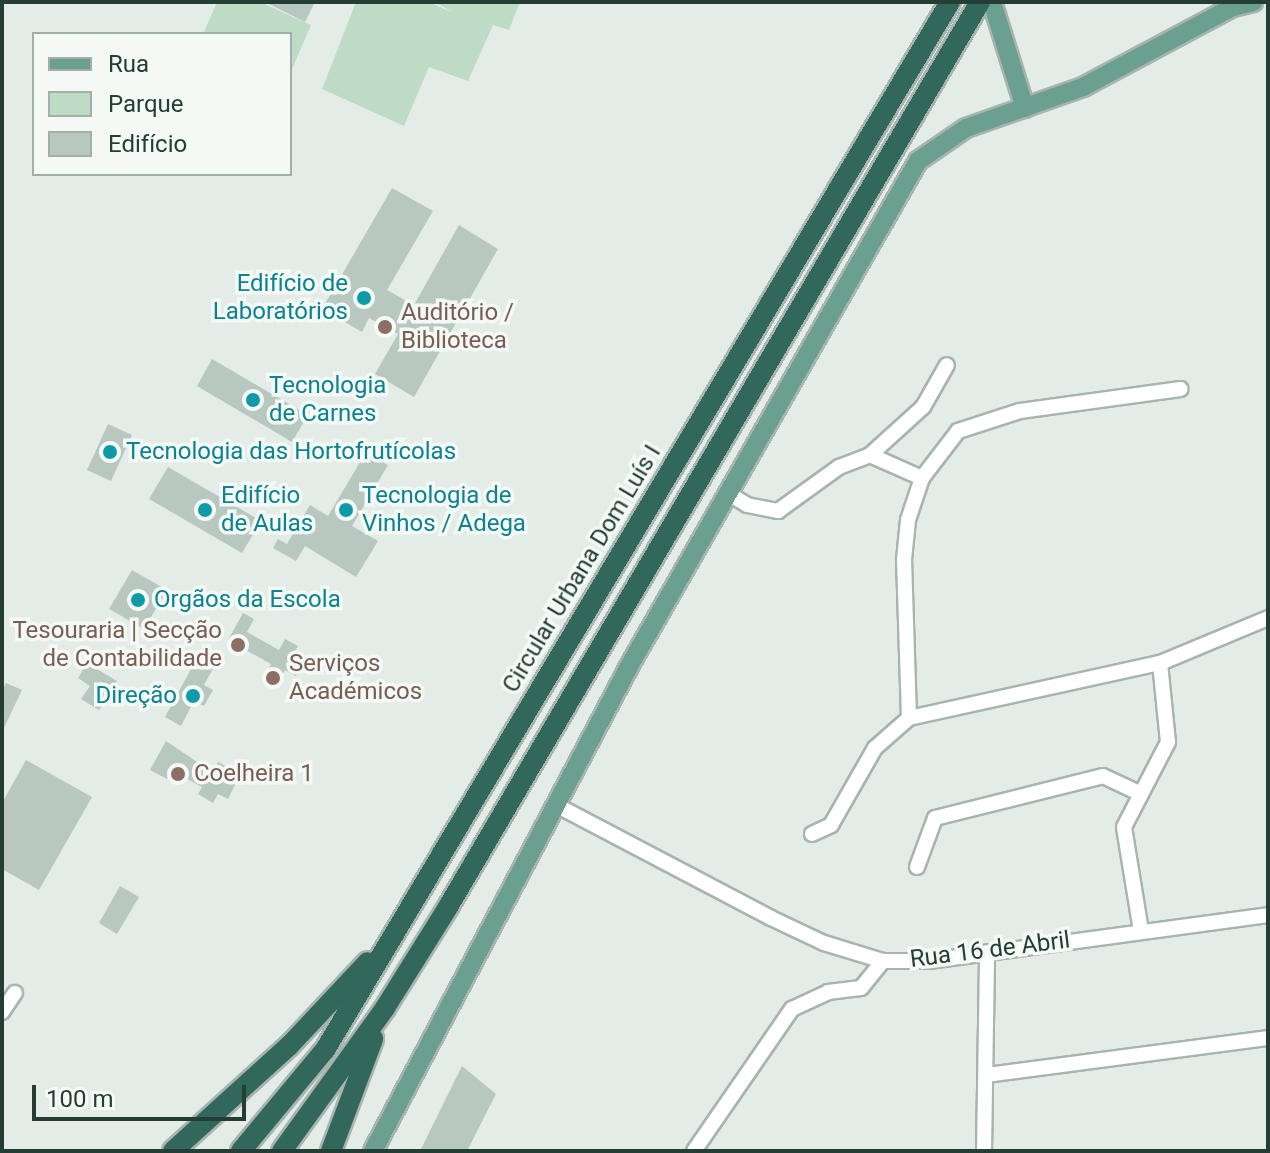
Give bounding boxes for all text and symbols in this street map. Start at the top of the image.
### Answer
legend [32,32,292,176]
text: Rua [108,50,149,78]
text: Parque [108,90,184,118]
text: Edifício [108,130,187,158]
place label: Edifício de Laboratórios [213,270,348,326]
marker: Edifício de Laboratórios [355,289,373,307]
place label: Auditório / Biblioteca [401,299,514,355]
marker: Auditório / Biblioteca [376,318,394,336]
place label: Tecnologia de Carnes [269,372,386,428]
marker: Tecnologia de Carnes [244,391,262,409]
place label: Tecnologia das Hortofrutícolas [126,438,456,466]
street label: Circular Urbana Dom Luís I [497,440,667,698]
marker: Tecnologia das Hortofrutícolas [101,443,119,461]
place label: Edifício de Aulas [221,482,313,538]
place label: Tecnologia de Vinhos / Adega [362,482,526,538]
marker: Edifício de Aulas [196,501,214,519]
marker: Tecnologia de Vinhos / Adega [337,501,355,519]
place label: Orgãos da Escola [154,586,341,614]
marker: Orgãos da Escola [129,591,147,609]
place label: Tesouraria | Secção de Contabilidade [12,617,222,673]
marker: Tesouraria | Secção de Contabilidade [229,636,247,654]
place label: Serviços Académicos [289,650,422,706]
marker: Serviços Académicos [264,669,282,687]
place label: Direção [95,682,177,710]
marker: Direção [184,687,202,705]
place label: Coelheira 1 [194,760,314,788]
marker: Coelheira 1 [169,765,187,783]
street label: Rua 16 de Abril [908,926,1072,974]
scale bar [36,1069,250,1119]
text: 100 m [46,1085,113,1113]

